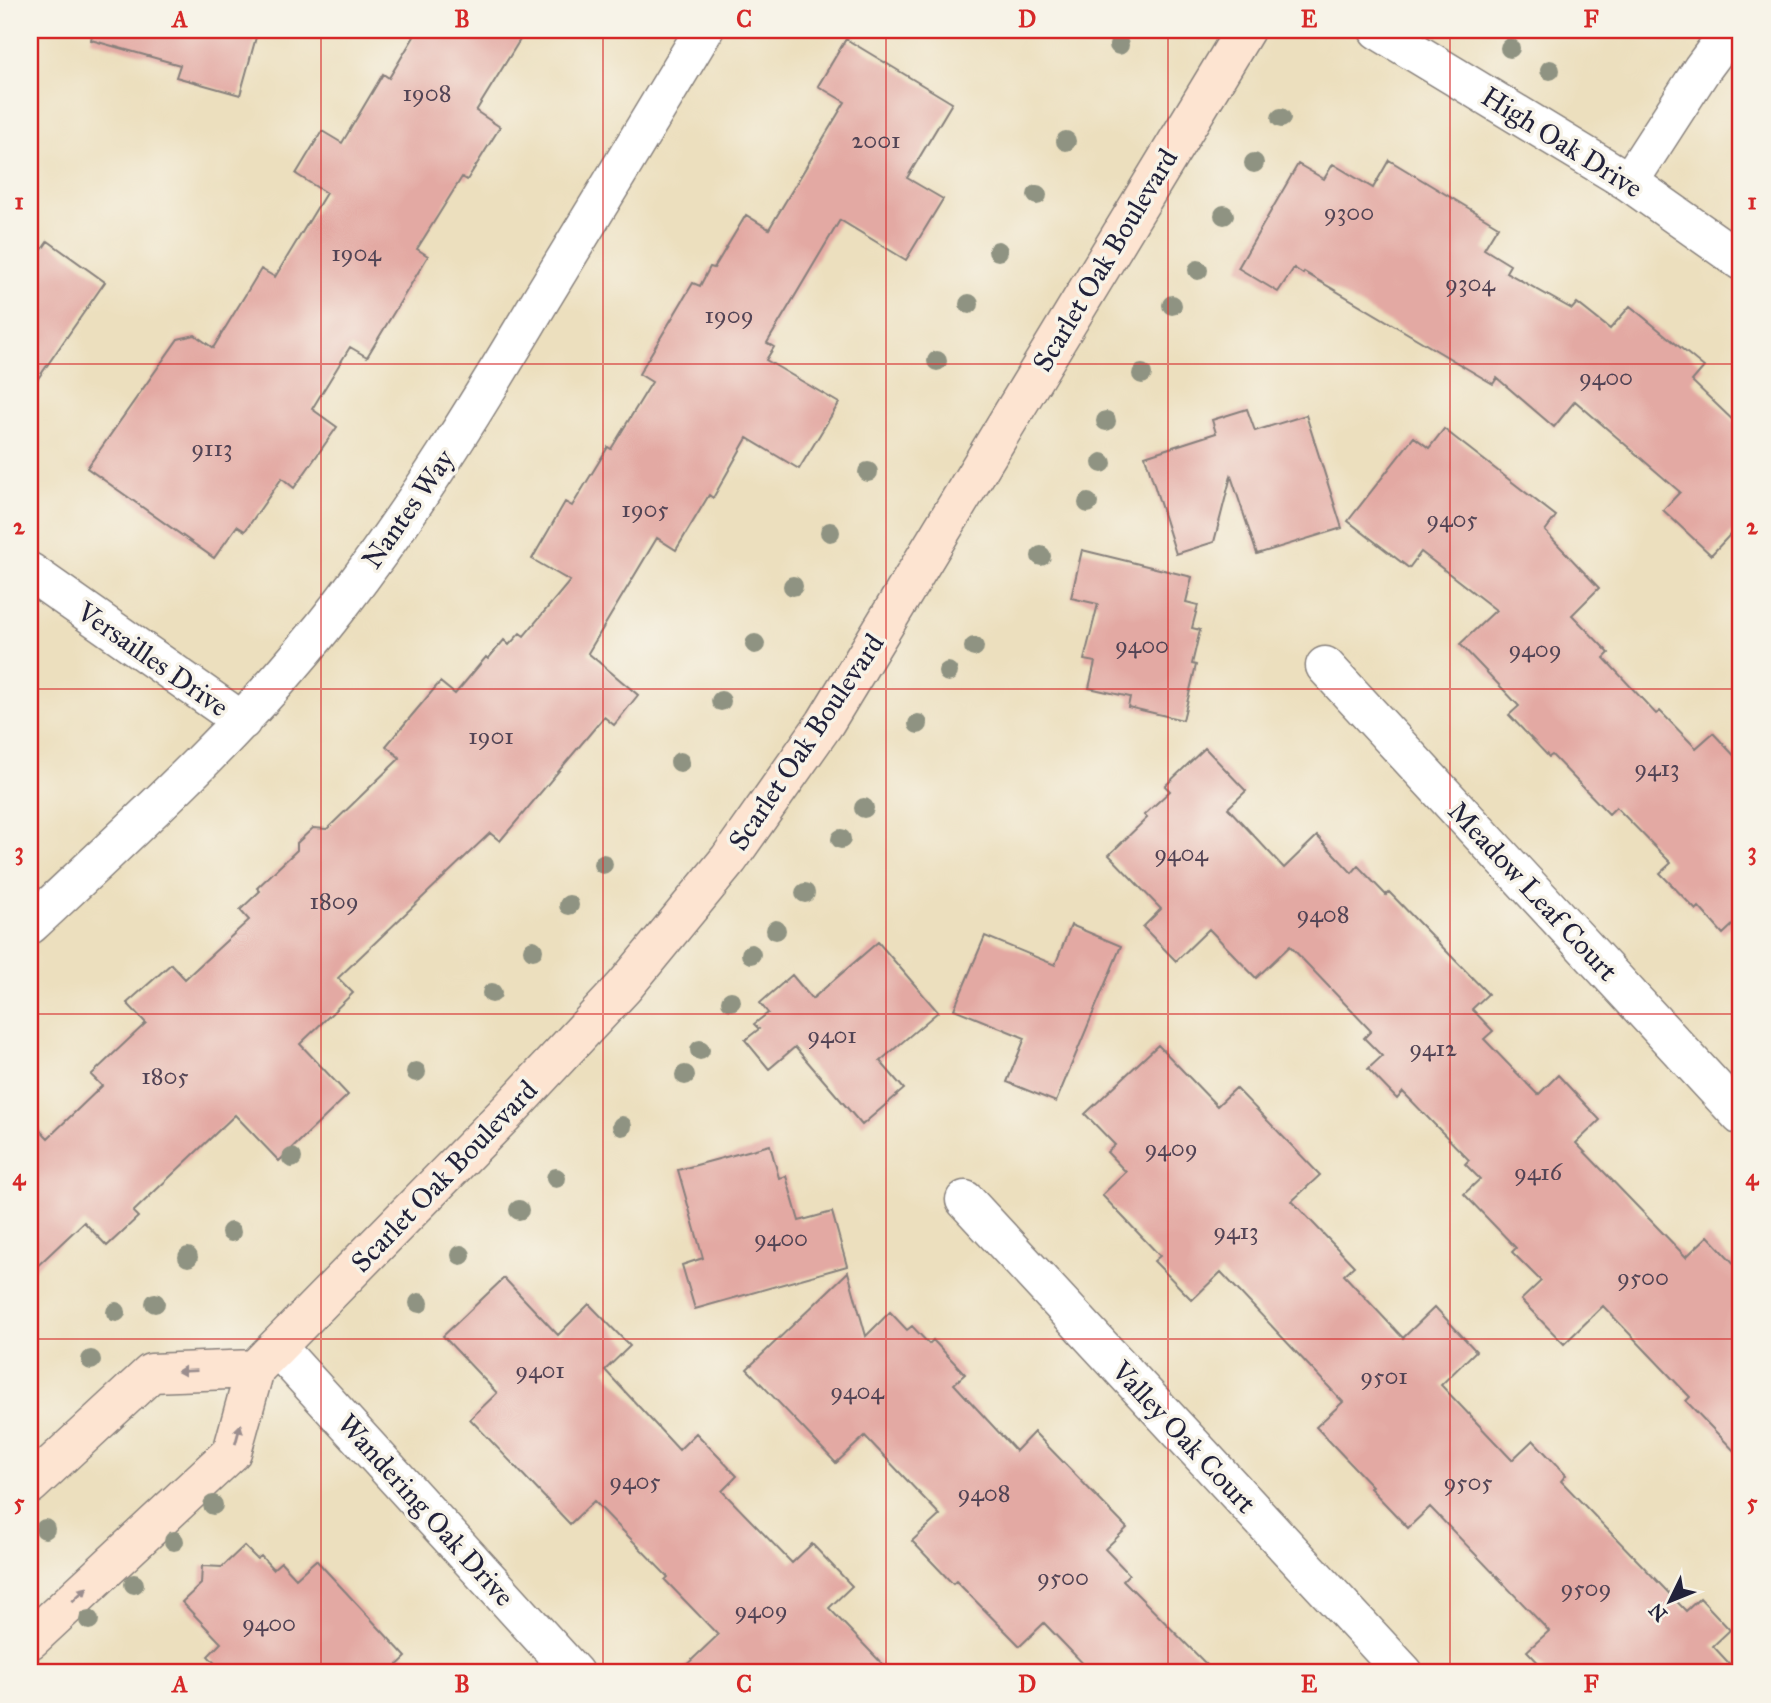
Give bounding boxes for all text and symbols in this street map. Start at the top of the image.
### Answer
text: A [170,5,188,33]
text: B [454,5,470,33]
text: C [736,5,752,33]
text: D [1018,5,1036,33]
text: E [1301,5,1318,33]
text: F [1583,5,1599,33]
house number: 1908 [403,78,451,108]
street label: High Oak Drive [1475,79,1649,205]
house number: 2001 [851,125,901,155]
street label: Scarlet Oak Boulevard [1025,142,1185,378]
text: 1 [14,187,24,215]
text: 1 [1747,187,1757,215]
house number: 9300 [1324,197,1374,227]
house number: 1904 [331,238,381,268]
house number: 9304 [1445,268,1496,298]
house number: 1909 [704,300,754,330]
house number: 9400 [1579,362,1633,392]
house number: 9113 [191,433,233,463]
street label: Nantes Way [354,442,462,575]
house number: 1905 [621,494,669,524]
house number: 9405 [1426,504,1478,534]
text: 2 [13,512,25,540]
text: 2 [1746,512,1758,540]
street label: Versailles Drive [70,593,236,724]
street label: Scarlet Oak Boulevard [721,627,891,857]
house number: 9400 [1115,630,1169,660]
house number: 9409 [1508,634,1562,664]
house number: 1901 [468,721,514,751]
house number: 9413 [1634,753,1680,783]
street label: Meadow Leaf Court [1441,794,1625,988]
text: 3 [14,837,24,866]
text: 3 [1747,837,1757,866]
house number: 9404 [1154,838,1208,868]
house number: 1809 [309,886,359,916]
house number: 9408 [1297,899,1350,929]
house number: 9401 [807,1020,857,1050]
house number: 9412 [1409,1033,1457,1063]
house number: 1805 [141,1061,189,1091]
street label: Scarlet Oak Boulevard [343,1073,545,1279]
house number: 9409 [1144,1133,1198,1163]
house number: 9416 [1514,1157,1563,1187]
text: 4 [13,1163,27,1191]
text: 4 [1746,1163,1760,1191]
house number: 9413 [1213,1216,1259,1246]
house number: 9400 [754,1223,808,1253]
house number: 9500 [1617,1262,1669,1292]
street label: Valley Oak Court [1104,1353,1264,1521]
house number: 9401 [515,1355,565,1385]
house number: 9501 [1360,1361,1408,1391]
one-way arrow [176,1366,198,1377]
house number: 9404 [830,1376,884,1406]
street label: Wandering Oak Drive [330,1406,522,1614]
one-way arrow [233,1423,243,1444]
house number: 9405 [609,1466,661,1496]
house number: 9505 [1443,1467,1493,1497]
house number: 9408 [958,1478,1011,1508]
text: 5 [14,1488,25,1516]
text: 5 [1747,1488,1758,1516]
house number: 9500 [1037,1562,1089,1592]
north arrow [1634,1566,1704,1636]
house number: 9509 [1561,1573,1611,1603]
one-way arrow [71,1586,89,1602]
house number: 9409 [734,1595,788,1625]
text: N [1644,1599,1672,1626]
house number: 9400 [242,1608,296,1638]
text: A [170,1670,188,1698]
text: B [454,1670,470,1698]
text: C [736,1670,752,1698]
text: D [1018,1670,1036,1698]
text: E [1301,1670,1318,1698]
text: F [1583,1670,1599,1698]

